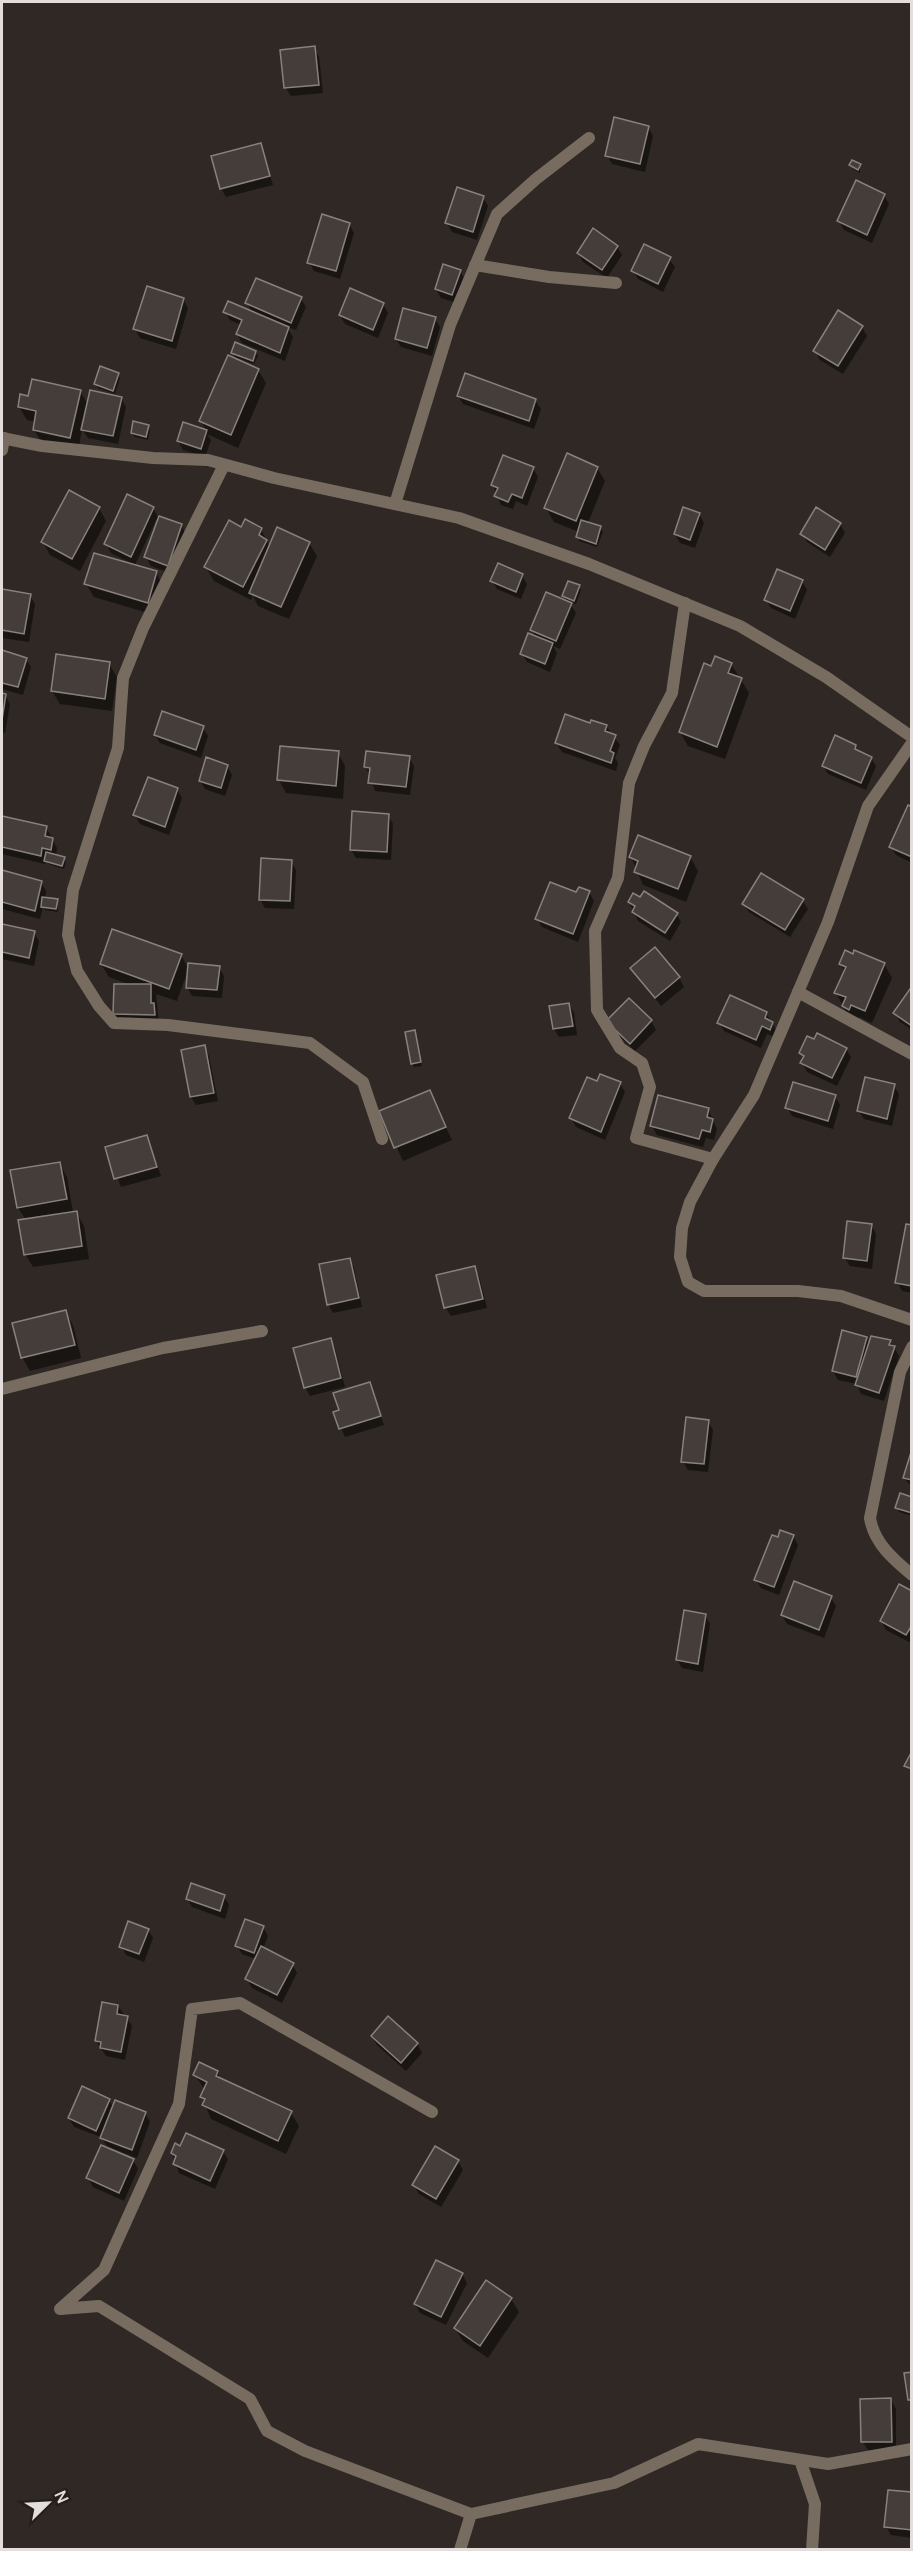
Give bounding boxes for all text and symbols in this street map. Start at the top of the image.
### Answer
north arrow [18,2473,78,2533]
text: N [49,2487,74,2507]

